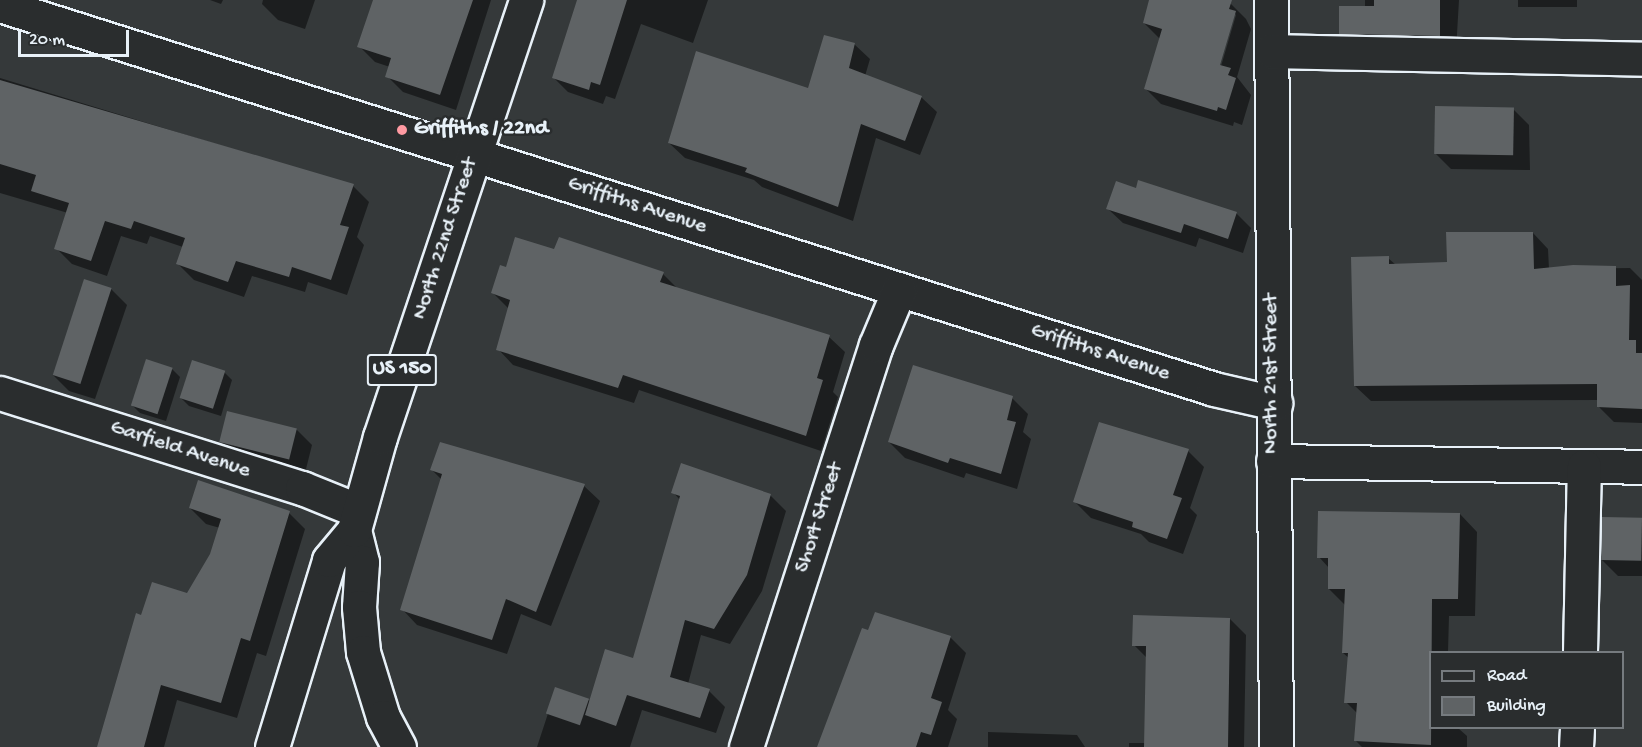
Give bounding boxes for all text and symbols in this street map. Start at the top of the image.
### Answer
scale bar [21,18,132,56]
text: 20 m [29,30,65,51]
place label: Griffiths / 22nd [414,117,548,143]
marker: Griffiths / 22nd [395,123,409,137]
street label: North 22nd Street [407,155,485,323]
street label: Griffiths Avenue [564,171,710,241]
street label: North 21st Street [1259,294,1285,454]
street label: Griffiths Avenue [1027,318,1173,388]
road number: US 150 [366,352,438,388]
street label: Garfield Avenue [107,415,253,485]
street label: Short Street [790,460,850,576]
legend [1429,651,1624,729]
text: Road [1487,666,1526,687]
text: Building [1487,696,1546,717]

